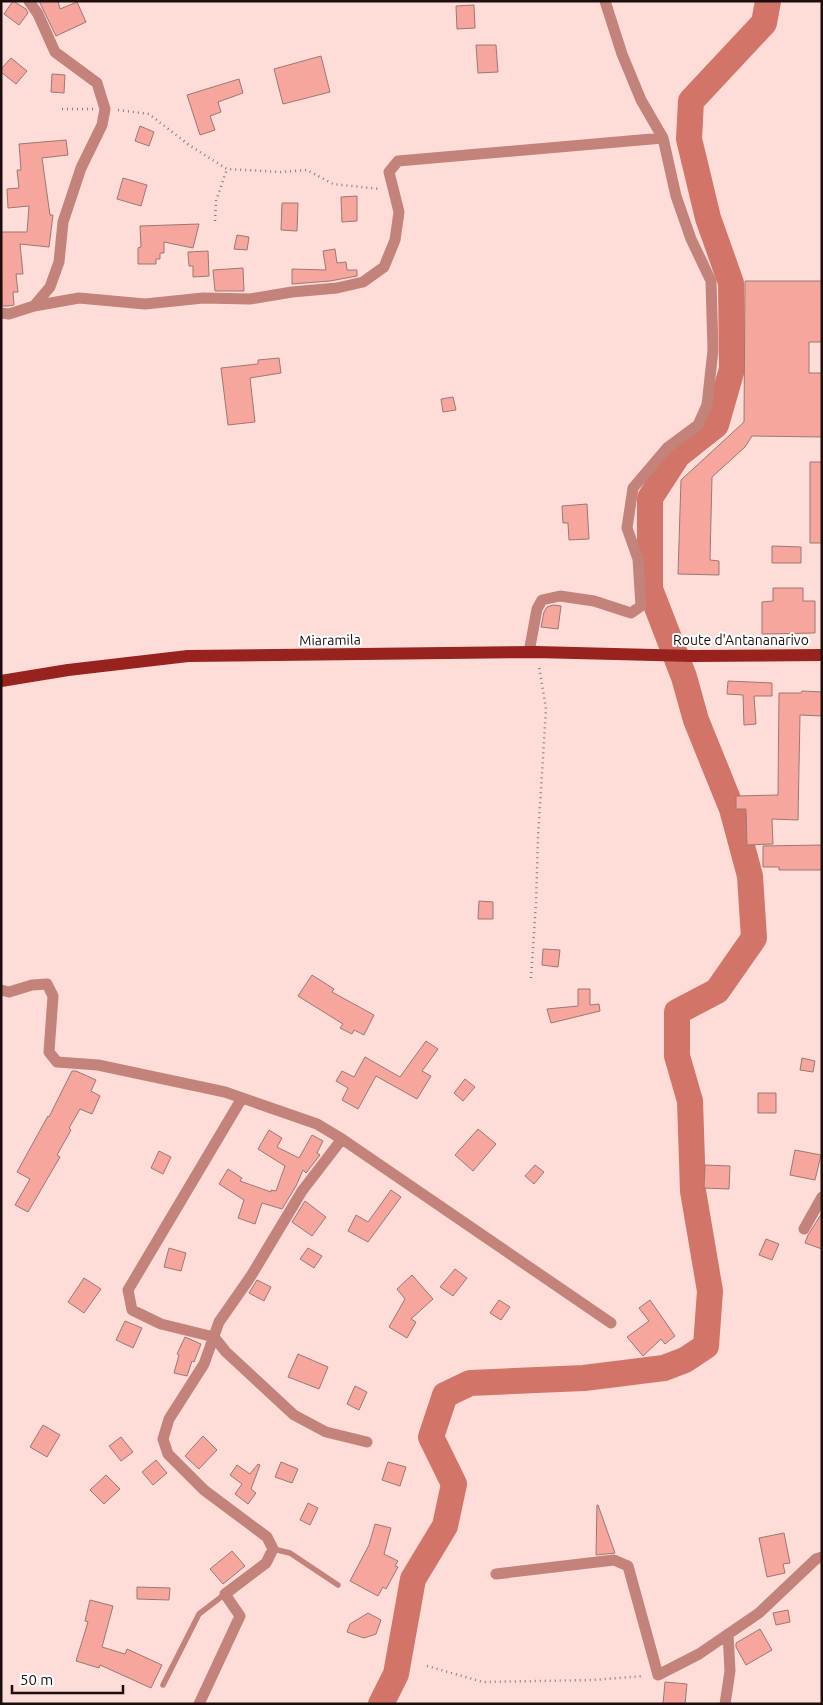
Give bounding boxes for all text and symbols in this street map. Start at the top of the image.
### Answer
street label: Miaramila [299,631,361,649]
street label: Route d'Antananarivo [673,632,809,648]
scale bar [12,1662,124,1694]
text: 50 m [20,1671,53,1688]

